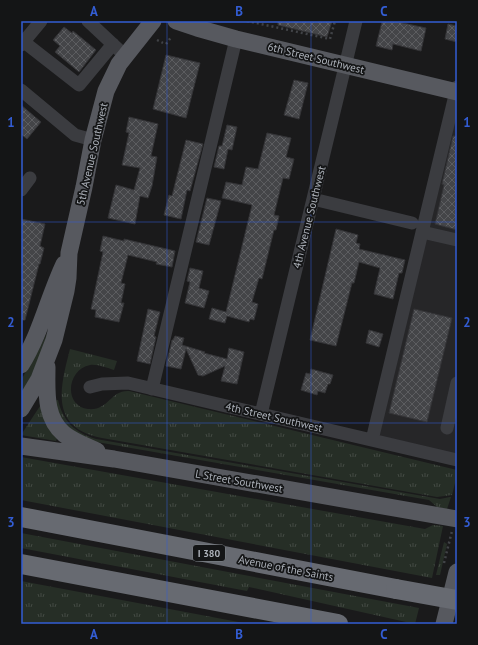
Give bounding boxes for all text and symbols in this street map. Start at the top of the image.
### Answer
text: A [90,3,98,20]
text: B [235,3,243,20]
text: C [380,3,388,20]
street label: 6th Street Southwest [266,39,366,77]
street label: 5th Avenue Southwest [73,101,111,207]
text: 1 [7,114,15,131]
text: 1 [463,114,471,131]
street label: 4th Avenue Southwest [290,164,329,270]
text: 2 [7,314,15,331]
text: 2 [463,314,471,331]
street label: 4th Street Southwest [224,399,324,435]
street label: L Street Southwest [194,466,284,496]
text: 3 [7,514,15,531]
text: 3 [463,514,471,531]
road number: I 380 [193,545,225,561]
street label: Avenue of the Saints [237,552,335,584]
text: A [90,626,98,643]
text: B [235,626,243,643]
text: C [380,626,388,643]

